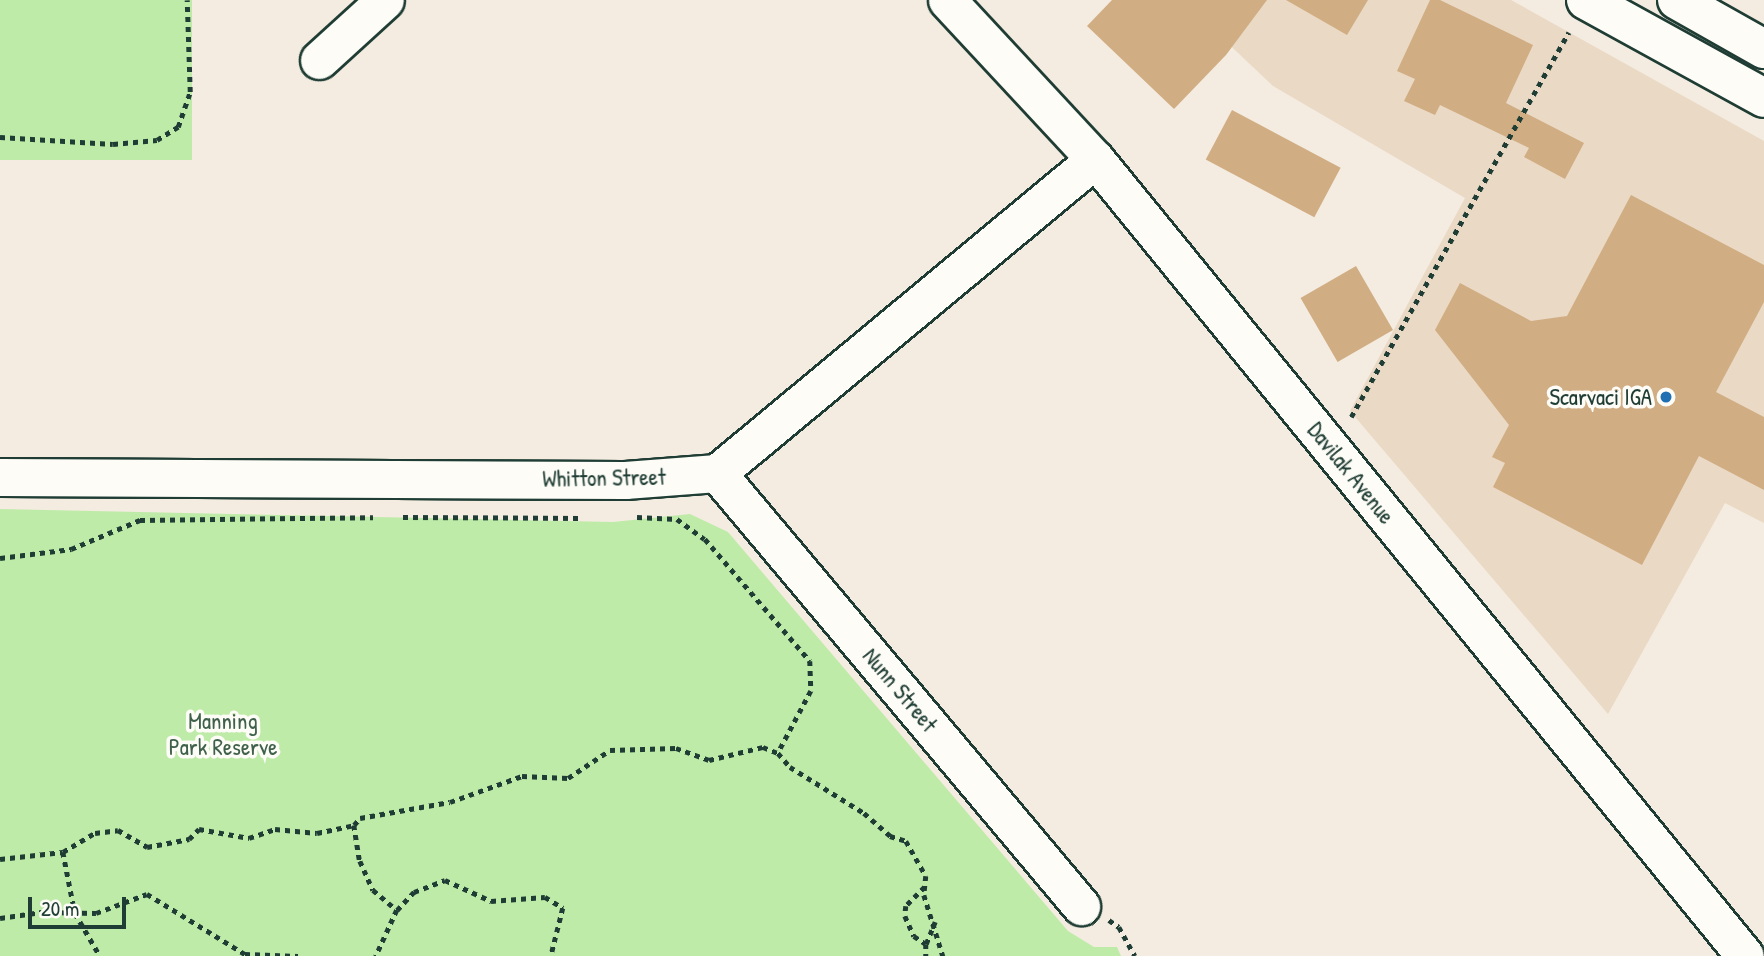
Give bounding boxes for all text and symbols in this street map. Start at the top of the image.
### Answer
place label: Scarvaci IGA [1549,383,1652,411]
marker: Scarvaci IGA [1658,389,1674,405]
street label: Davilak Avenue [1302,417,1400,529]
street label: Whitton Street [542,463,666,493]
street label: Nunn Street [857,642,943,738]
park label: Manning Park Reserve [169,707,277,761]
scale bar [32,883,130,927]
text: 20 m [41,894,79,923]

